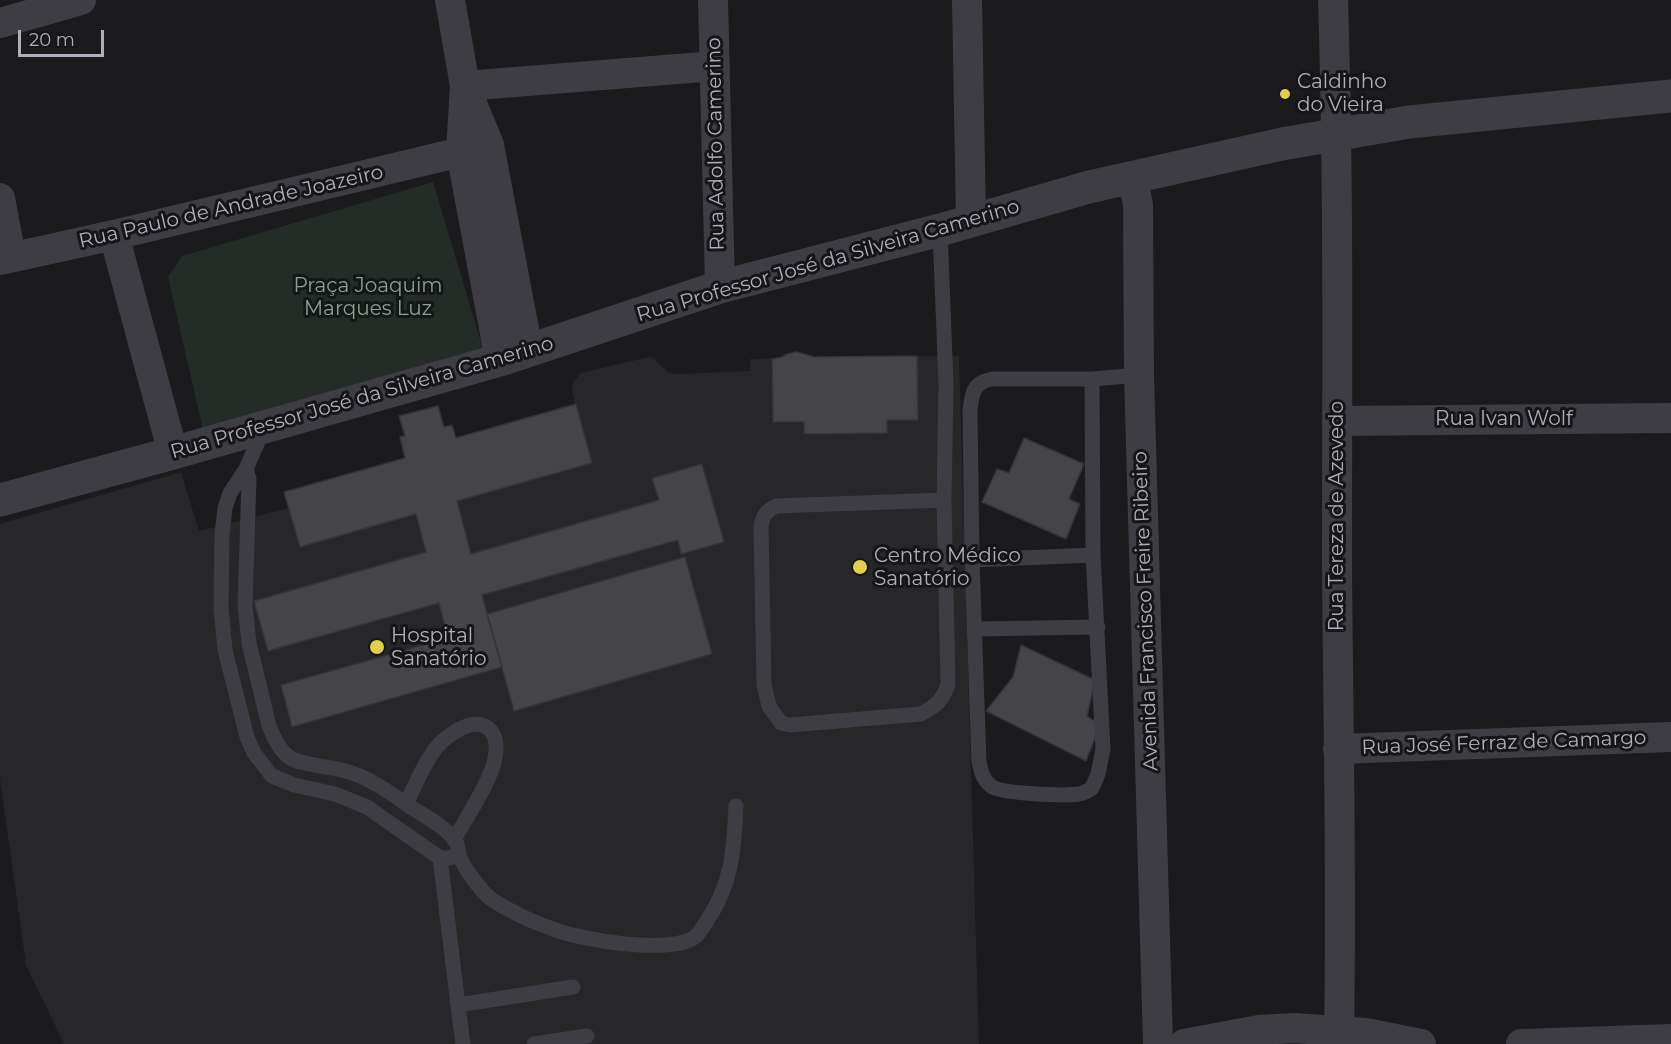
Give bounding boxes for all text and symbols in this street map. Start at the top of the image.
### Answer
scale bar [21,18,106,56]
text: 20 m [29,29,75,51]
street label: Rua Adolfo Camerino [702,37,730,251]
place label: Caldinho do Vieira [1297,70,1387,117]
marker: Caldinho do Vieira [1278,87,1292,101]
street label: Rua Paulo de Andrade Joazeiro [76,160,386,254]
street label: Rua Professor José da Silveira Camerino [634,195,1022,327]
park label: Praça Joaquim Marques Luz [293,274,443,321]
street label: Rua Professor José da Silveira Camerino [168,332,556,464]
street label: Rua Tereza de Azevedo [1325,401,1349,631]
street label: Rua Ivan Wolf [1435,407,1573,431]
street label: Avenida Francisco Freire Ribeiro [1128,451,1164,771]
place label: Centro Médico Sanatório [874,544,1021,591]
marker: Centro Médico Sanatório [851,558,869,576]
place label: Hospital Sanatório [391,624,486,671]
marker: Hospital Sanatório [368,638,386,656]
street label: Rua José Ferraz de Camargo [1361,726,1647,760]

